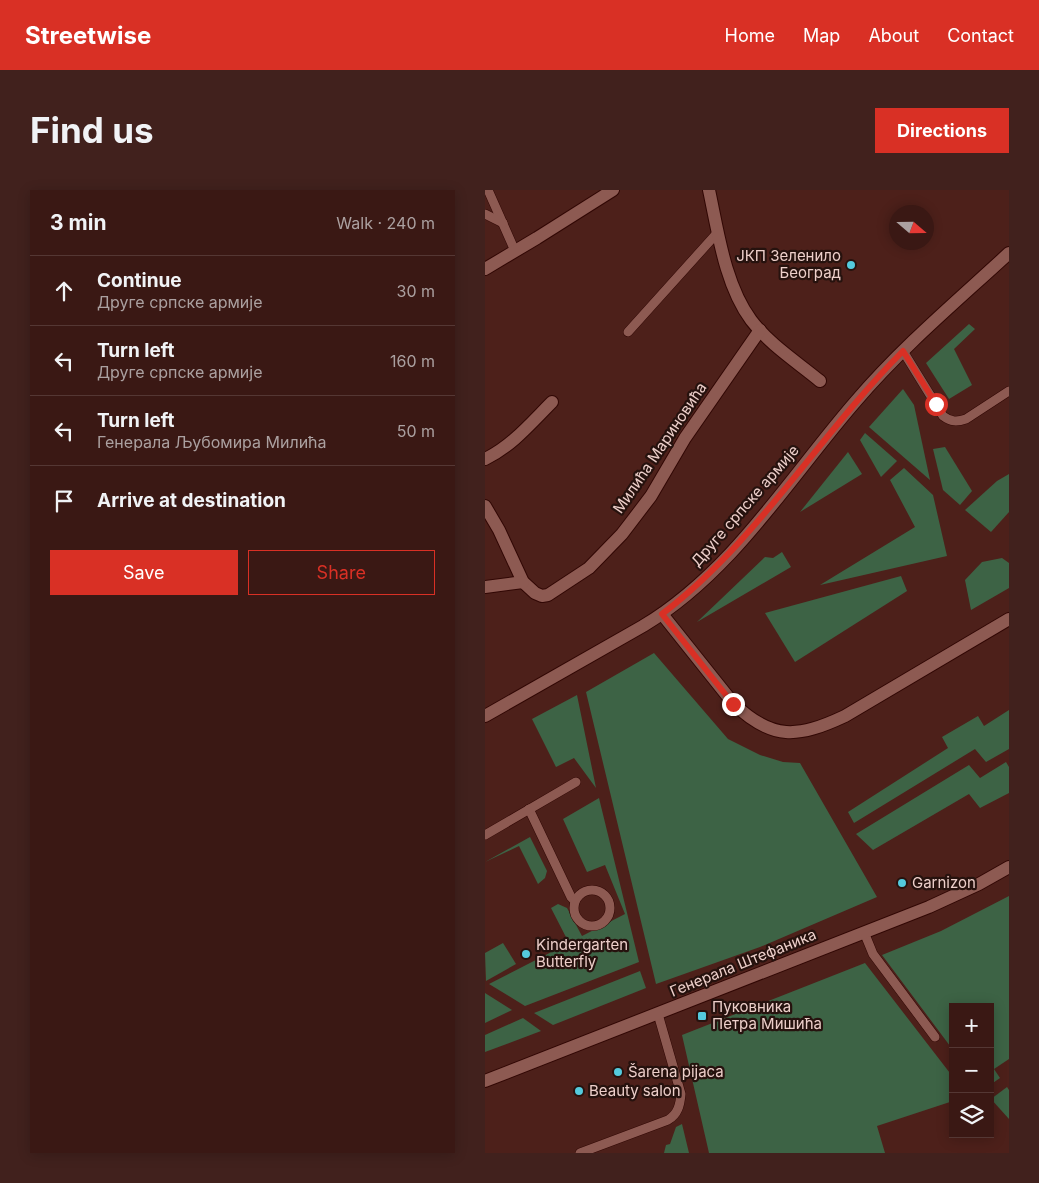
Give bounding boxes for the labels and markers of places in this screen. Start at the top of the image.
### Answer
place label: ЈКП Зеленило Београд [736,246,841,282]
marker: ЈКП Зеленило Београд [845,259,857,271]
place label: Garnizon [912,873,976,892]
marker: Garnizon [896,877,908,889]
place label: Kindergarten Butterfly [536,935,628,971]
marker: Kindergarten Butterfly [520,948,532,960]
place label: Пуковника Петра Мишића [712,997,822,1033]
marker: Пуковника Петра Мишића [696,1010,708,1022]
place label: Šarena pijaca [628,1062,724,1081]
marker: Šarena pijaca [612,1066,624,1078]
place label: Beauty salon [589,1081,681,1100]
marker: Beauty salon [573,1085,585,1097]

